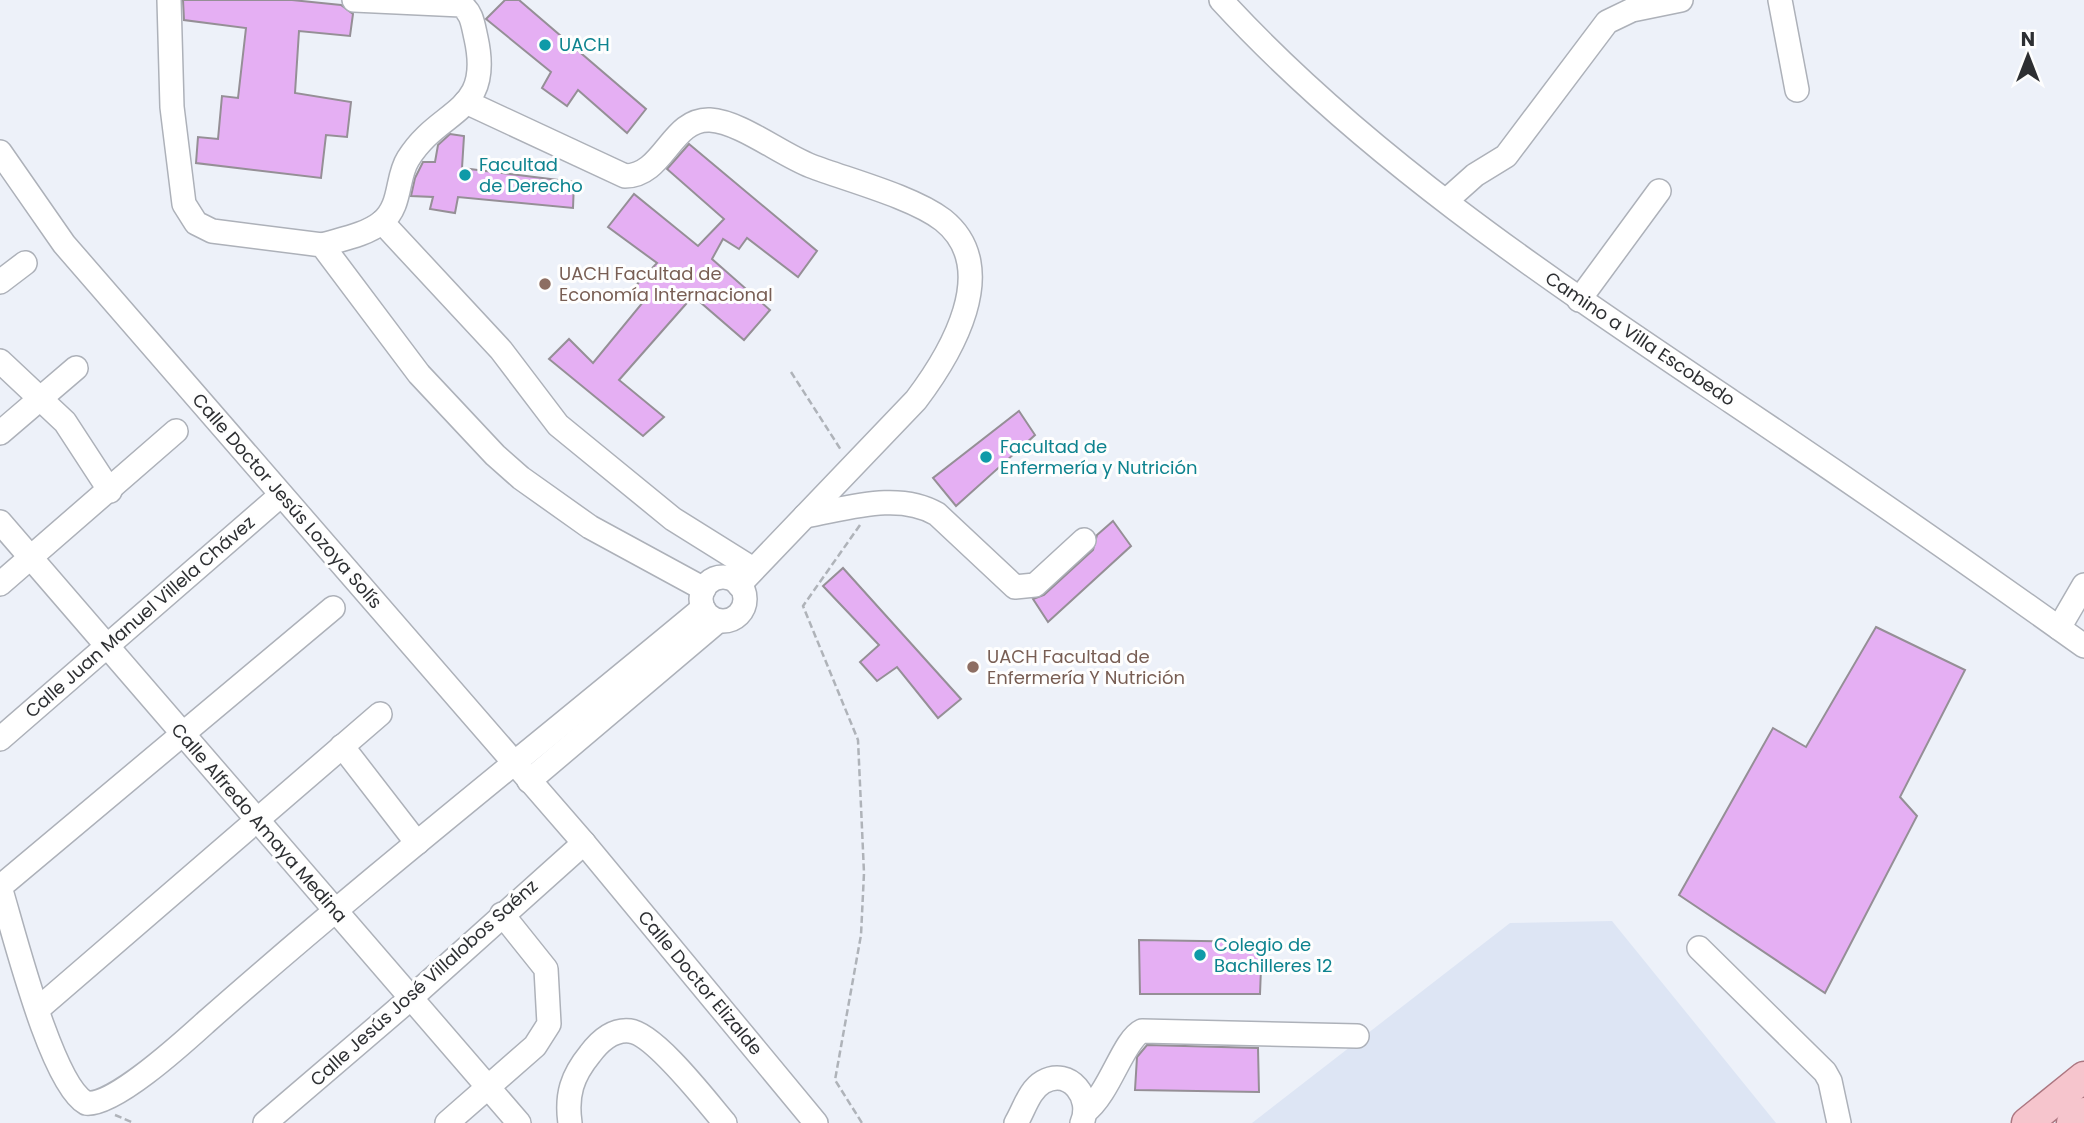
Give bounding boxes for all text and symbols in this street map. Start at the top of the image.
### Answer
north arrow [1993,21,2063,91]
text: N [2021,26,2035,53]
place label: UACH [559,32,610,57]
marker: UACH [537,37,553,53]
place label: Facultad de Derecho [479,152,583,198]
marker: Facultad de Derecho [457,167,473,183]
place label: UACH Facultad de Economía Internacional [559,261,773,307]
street label: Camino a Villa Escobedo [1540,265,1740,412]
marker: UACH Facultad de Economía Internacional [537,276,553,292]
street label: Calle Doctor Jesús Lozoya Solís [187,388,388,614]
place label: Facultad de Enfermería y Nutrición [1000,434,1198,480]
marker: Facultad de Enfermería y Nutrición [978,449,994,465]
street label: Calle Juan Manuel Villela Chávez [20,510,260,723]
place label: UACH Facultad de Enfermería Y Nutrición [987,644,1185,690]
marker: UACH Facultad de Enfermería Y Nutrición [965,659,981,675]
street label: Calle Alfredo Amaya Medina [166,718,353,928]
street label: Calle Jesús José Villalobos Saénz [305,874,543,1092]
street label: Calle Doctor Elizalde [632,905,768,1060]
place label: Colegio de Bachilleres 12 [1214,932,1332,978]
marker: Colegio de Bachilleres 12 [1192,947,1208,963]

